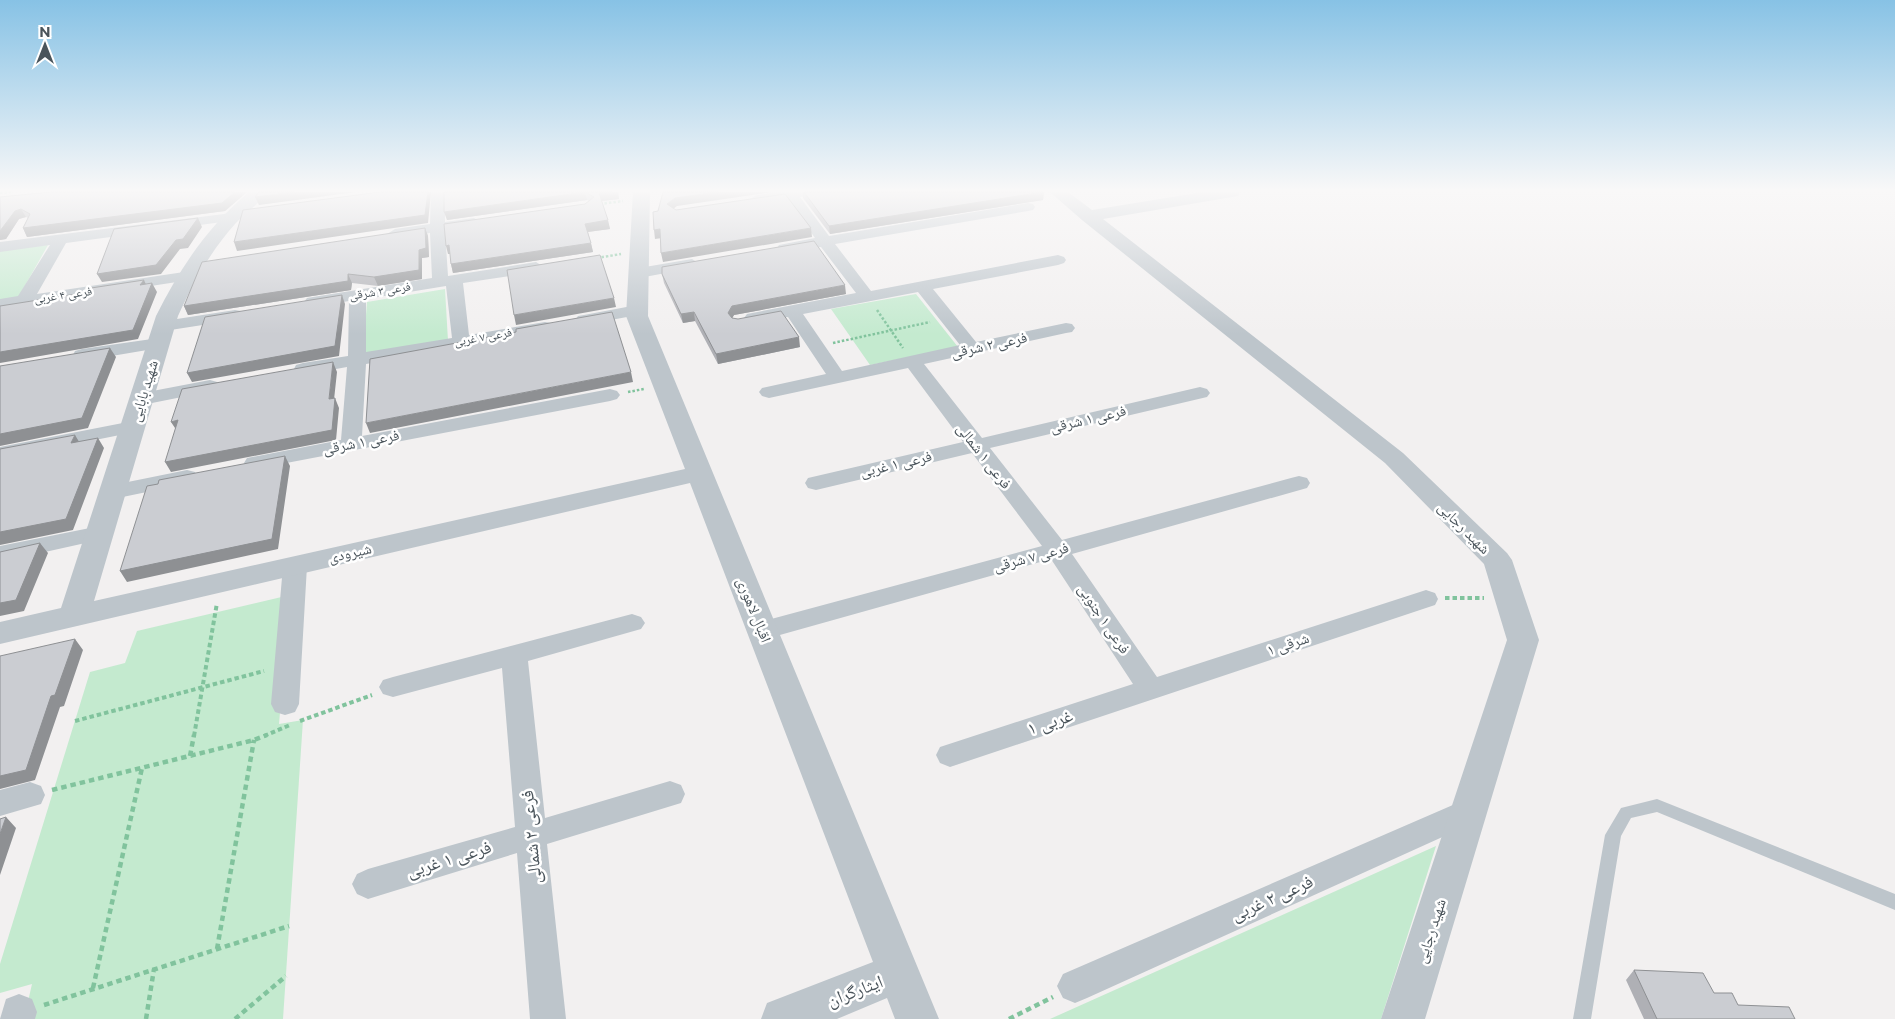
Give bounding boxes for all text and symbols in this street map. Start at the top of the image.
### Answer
north arrow [20,20,70,70]
text: N [39,23,51,41]
street label: فرعی ۳ شرقی [348,278,412,303]
street label: فرعی ۴ غربی [33,283,93,306]
street label: فرعی ۷ غربی [453,324,513,349]
street label: فرعی ۲ شرقی [949,327,1029,363]
street label: شهید بابایی [125,358,163,424]
street label: فرعی ۱ شرقی [1048,401,1128,437]
street label: فرعی ۱ شمالی [952,419,1016,493]
street label: فرعی ۱ شرقی [321,425,401,459]
street label: فرعی ۱ غربی [858,446,934,482]
street label: شهید رجایی [1433,497,1495,559]
street label: فرعی ۷ شرقی [991,537,1071,577]
street label: شیرودی [326,538,374,568]
street label: اقبال لاهوری [732,575,776,645]
street label: فرعی ۱ جنوبی [1073,580,1135,658]
street label: ۱ شرقی [1264,628,1312,660]
street label: ۱ غربی [1024,704,1076,740]
street label: فرعی ۲ شمالی [516,789,546,885]
street label: فرعی ۱ غربی [404,836,494,882]
street label: فرعی ۲ غربی [1228,870,1316,926]
street label: شهید رجایی [1411,896,1451,966]
street label: ایثارگران [824,970,886,1012]

